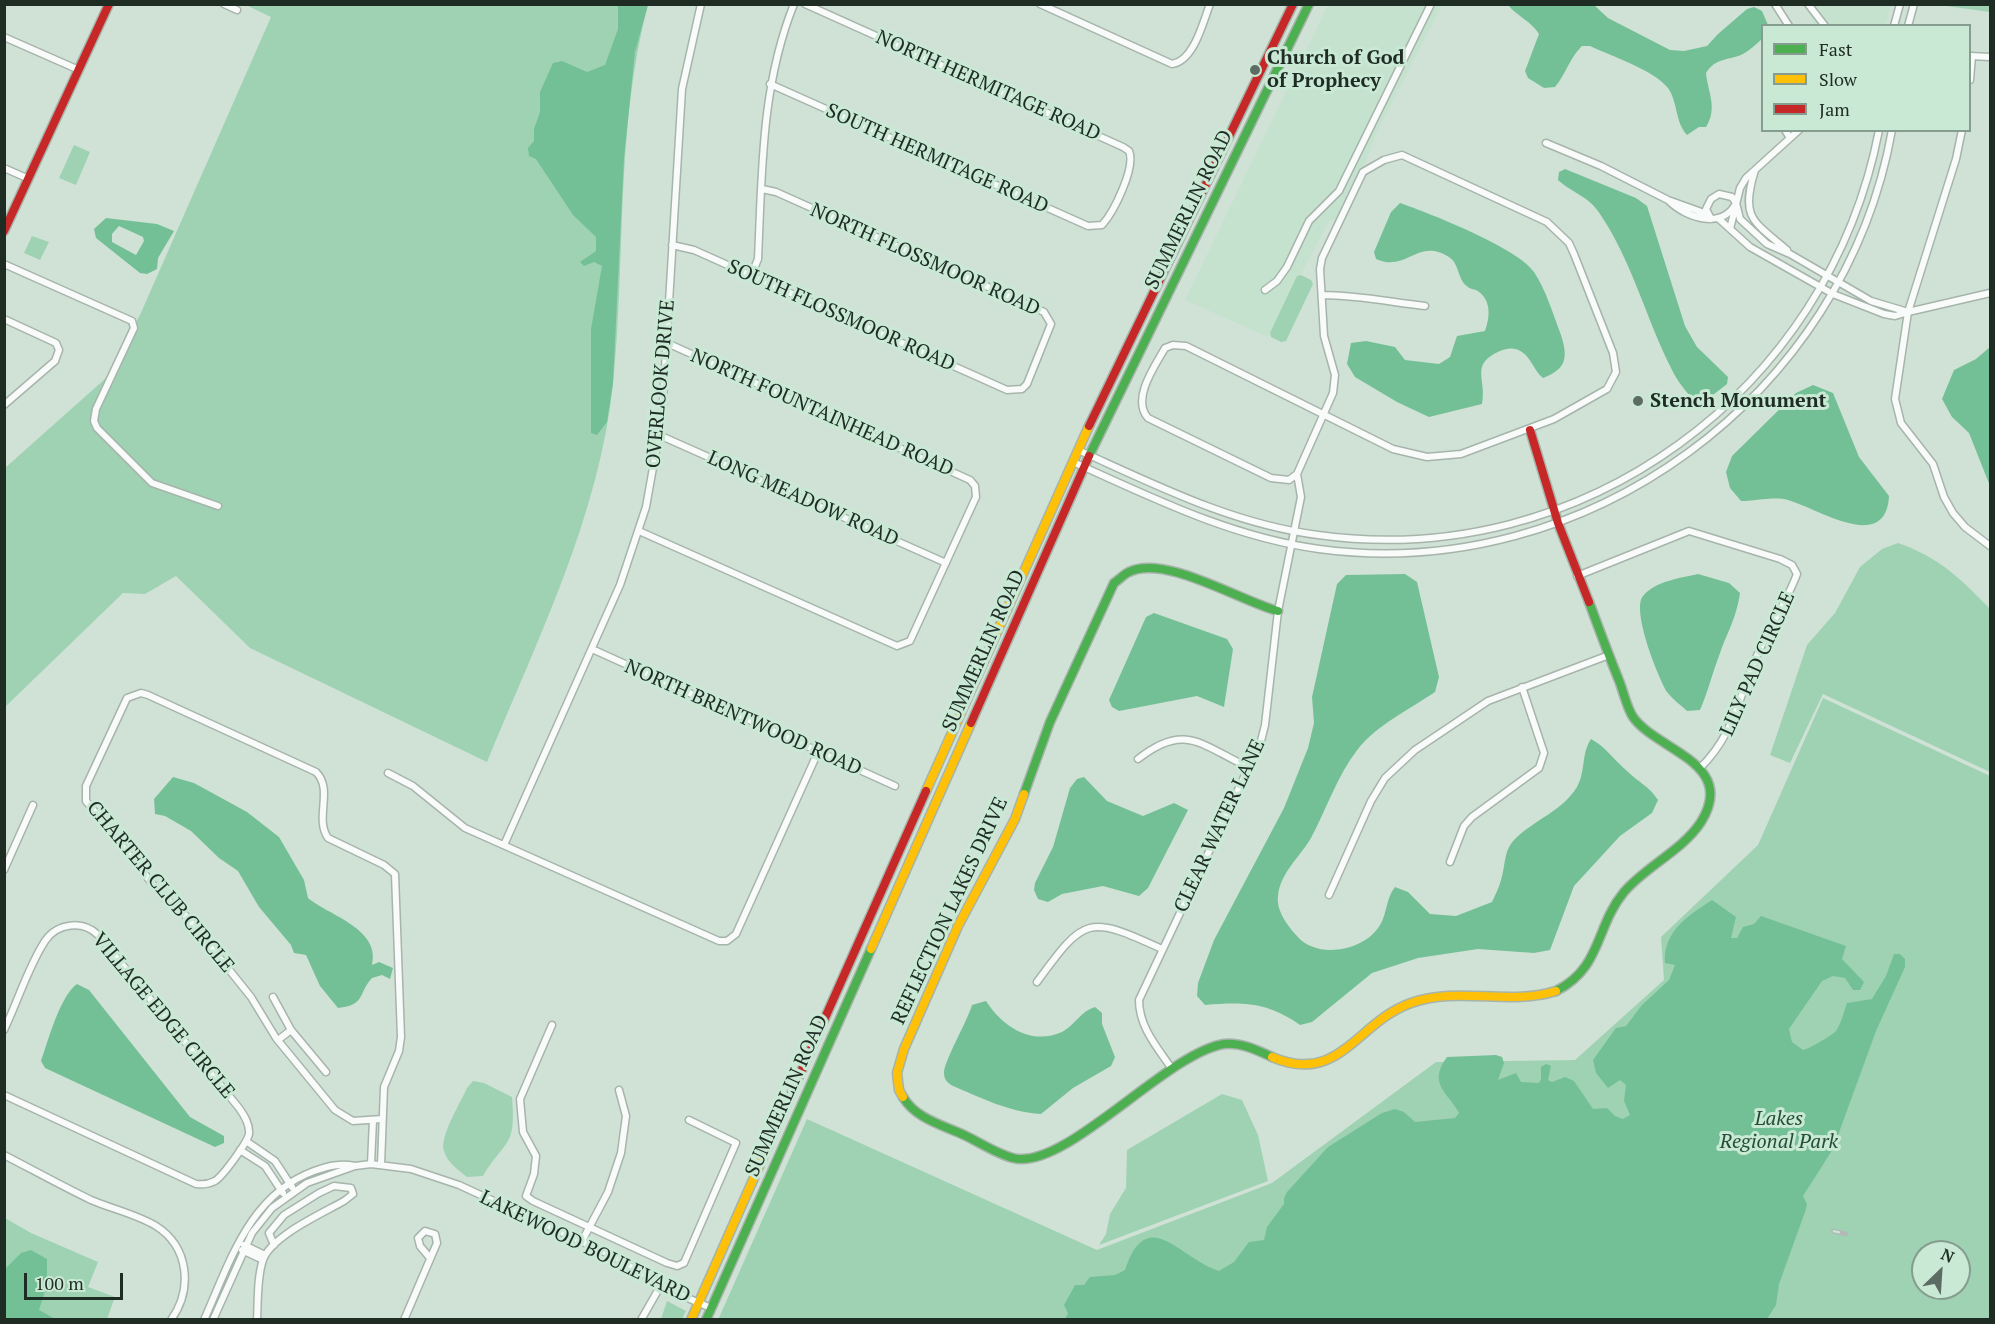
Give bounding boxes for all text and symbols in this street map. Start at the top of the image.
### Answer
legend [1761,24,1971,132]
street label: NORTH HERMITAGE ROAD [872,26,1104,146]
text: Fast [1819,37,1852,61]
place label: Church of God of Prophecy [1267,46,1405,93]
marker: Church of God of Prophecy [1248,63,1262,77]
text: Slow [1819,67,1857,91]
text: Jam [1819,97,1850,121]
street label: SOUTH HERMITAGE ROAD [822,99,1052,219]
street label: SUMMERLIN ROAD [1140,126,1238,294]
street label: NORTH FLOSSMOOR ROAD [806,198,1044,322]
street label: SOUTH FLOSSMOOR ROAD [723,255,959,377]
street label: OVERLOOK DRIVE [642,299,680,469]
street label: NORTH FOUNTAINHEAD ROAD [687,344,957,482]
place label: Stench Monument [1650,389,1827,413]
marker: Stench Monument [1631,394,1645,408]
street label: LONG MEADOW ROAD [704,446,902,552]
street label: SUMMERLIN ROAD [938,566,1030,736]
street label: LILY PAD CIRCLE [1715,588,1801,740]
street label: NORTH BRENTWOOD ROAD [621,655,865,781]
street label: CLEAR WATER LANE [1169,736,1271,916]
street label: REFLECTION LAKES DRIVE [887,794,1013,1028]
street label: CHARTER CLUB CIRCLE [81,796,239,978]
street label: VILLAGE EDGE CIRCLE [87,928,239,1104]
street label: SUMMERLIN ROAD [741,1011,833,1181]
park label: Lakes Regional Park [1720,1107,1838,1154]
street label: LAKEWOOD BOULEVARD [476,1186,694,1308]
north arrow [1911,1240,1971,1300]
text: N [1938,1243,1958,1268]
scale bar [27,1261,126,1299]
text: 100 m [35,1271,84,1295]

